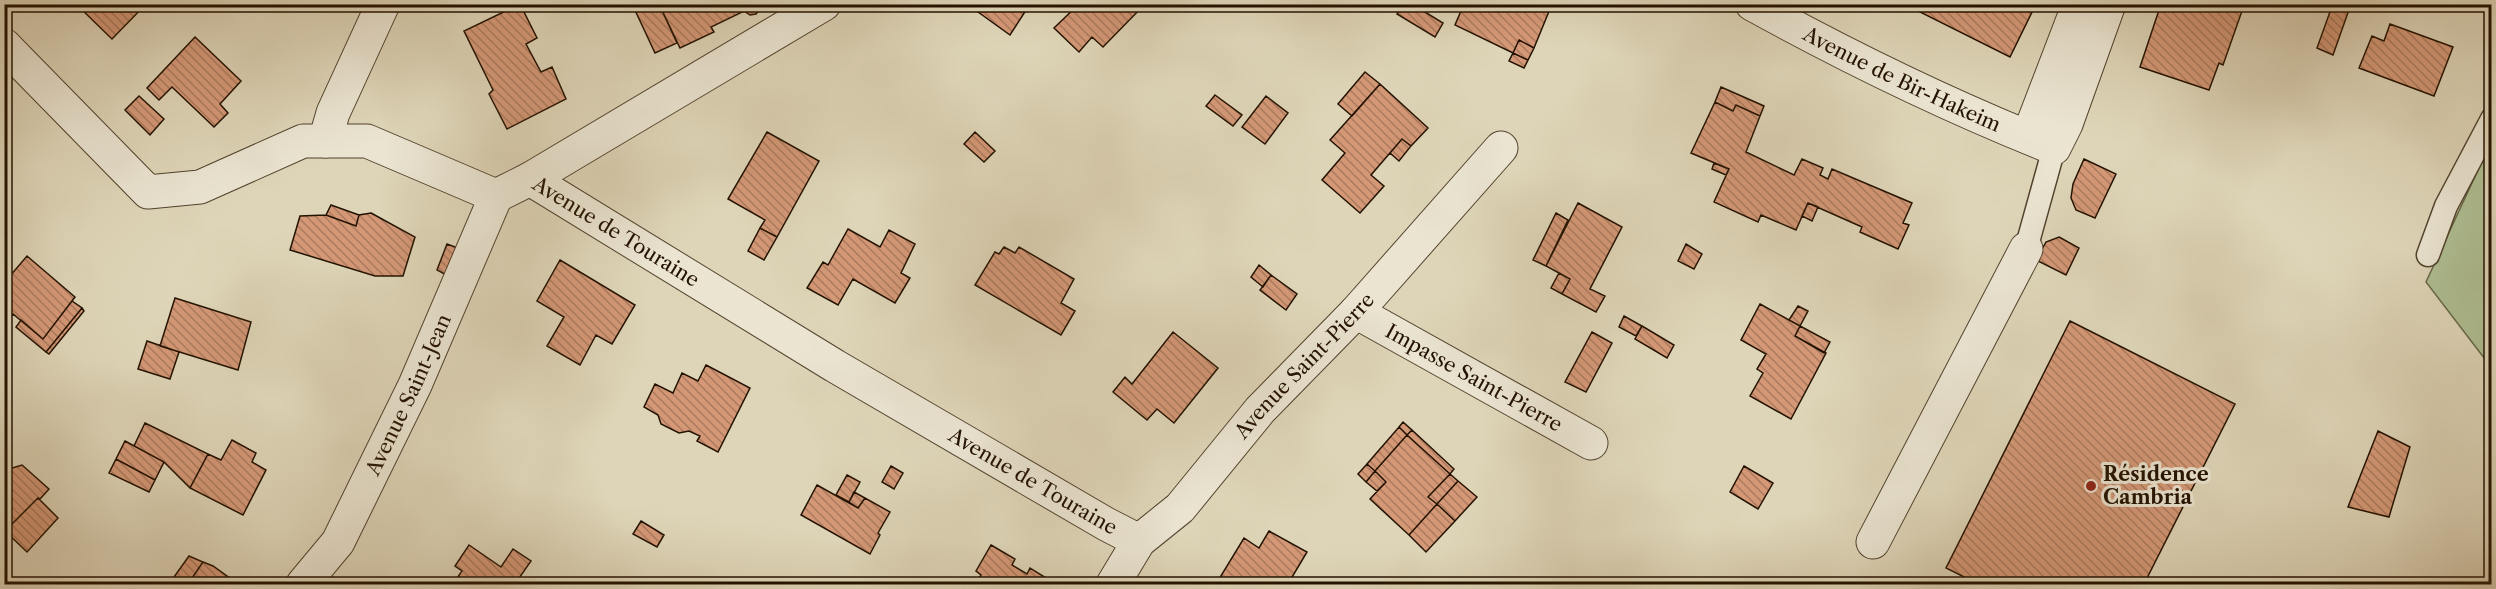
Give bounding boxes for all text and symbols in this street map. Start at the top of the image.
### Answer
street label: Avenue de Bir-Hakeim [1798,21,2005,137]
street label: Avenue de Touraine [527,171,704,292]
street label: Avenue Saint-Pierre [1229,288,1379,444]
street label: Avenue Saint-Jean [360,310,456,480]
street label: Impasse Saint-Pierre [1381,319,1566,437]
street label: Avenue de Touraine [944,422,1121,540]
place label: Résidence Cambria [2103,462,2209,509]
marker: Résidence Cambria [2084,479,2098,493]

